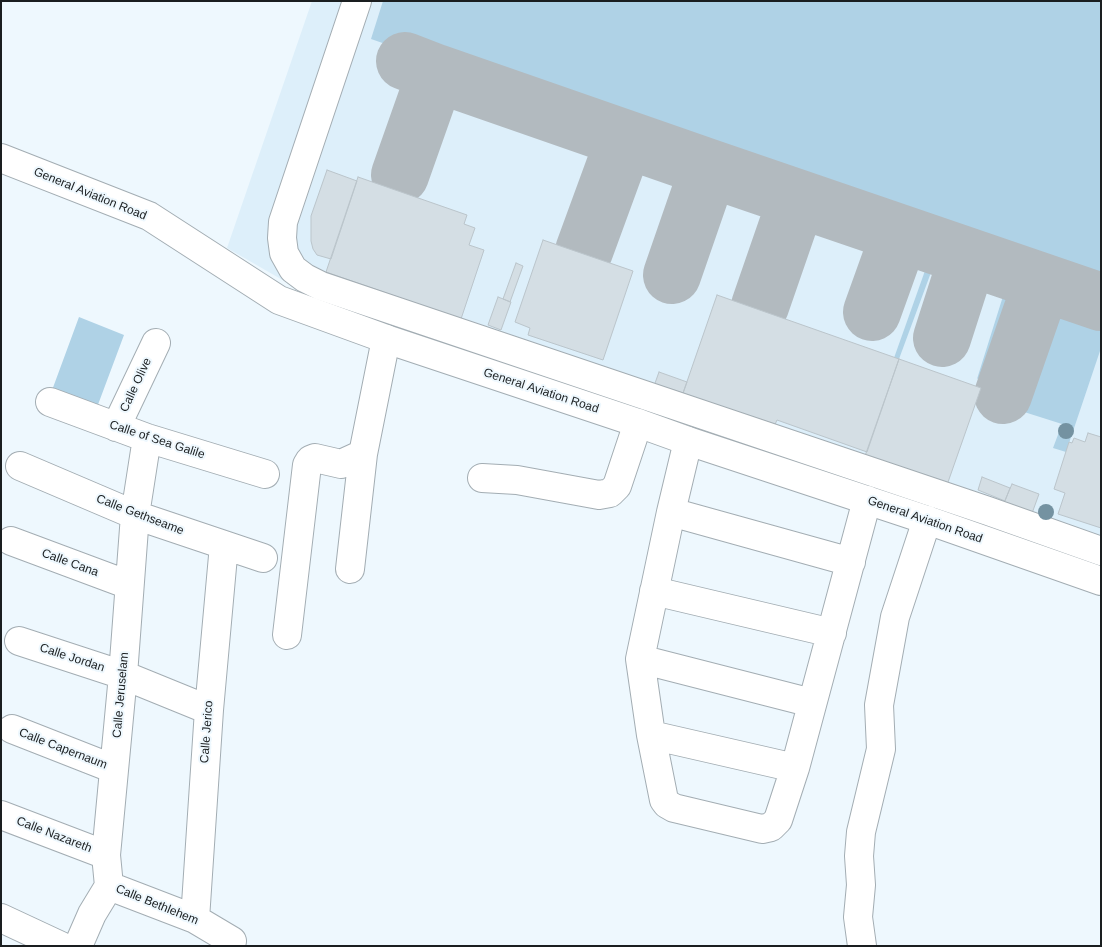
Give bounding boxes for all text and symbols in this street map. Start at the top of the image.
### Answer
street label: General Aviation Road [31,165,149,223]
street label: Calle Olive [117,356,155,414]
street label: General Aviation Road [481,366,601,416]
street label: Calle of Sea Galile [108,418,206,462]
street label: Calle Gethseame [94,492,186,538]
street label: General Aviation Road [866,494,984,546]
street label: Calle Cana [40,546,100,580]
street label: Calle Jordan [38,641,106,675]
street label: Calle Jeruselam [110,652,132,738]
street label: Calle Jerico [198,700,216,764]
street label: Calle Capernaum [17,726,109,772]
street label: Calle Nazareth [14,814,94,856]
street label: Calle Bethlehem [113,882,201,928]

